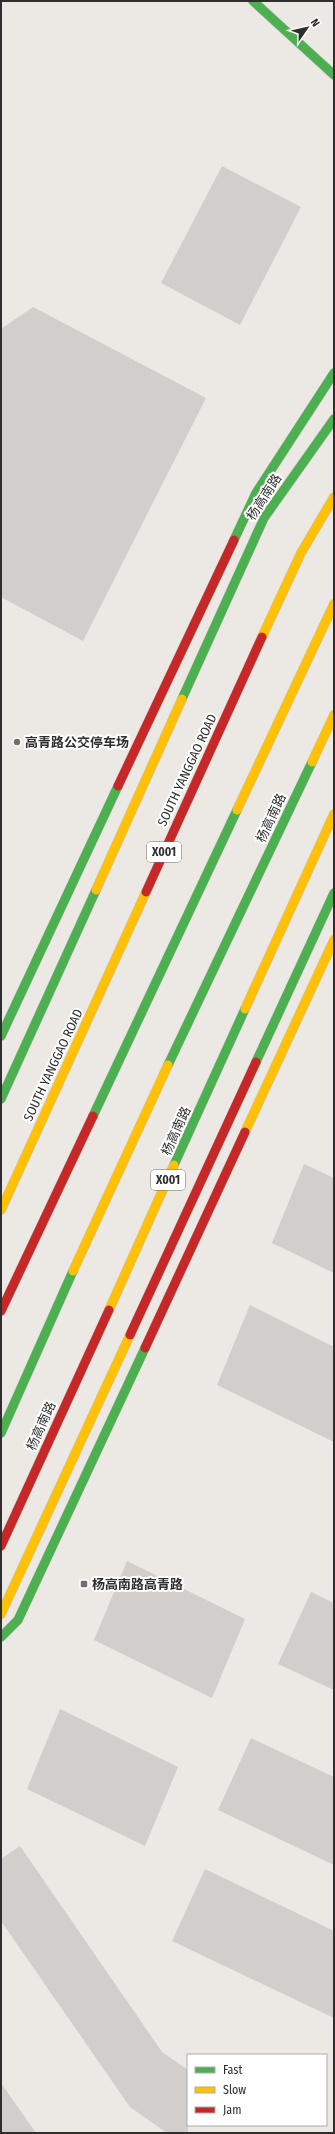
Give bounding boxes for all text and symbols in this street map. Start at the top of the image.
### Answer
north arrow [287,8,327,48]
text: N [308,16,322,29]
street label: 杨高南路 [244,471,284,523]
street label: SOUTH YANGGAO ROAD [154,712,220,828]
place label: 高青路公交停车场 [25,735,129,750]
marker: 高青路公交停车场 [12,737,22,747]
street label: 杨高南路 [253,791,289,845]
road number: X001 [147,842,181,862]
street label: SOUTH YANGGAO ROAD [20,1007,86,1123]
street label: 杨高南路 [159,1104,193,1158]
road number: X001 [151,1170,185,1190]
street label: 杨高南路 [24,1399,58,1453]
place label: 杨高南路高青路 [92,1577,183,1592]
marker: 杨高南路高青路 [79,1579,89,1589]
legend [187,2054,327,2126]
text: Fast [223,2063,242,2077]
text: Slow [223,2083,246,2097]
text: Jam [223,2103,241,2117]

